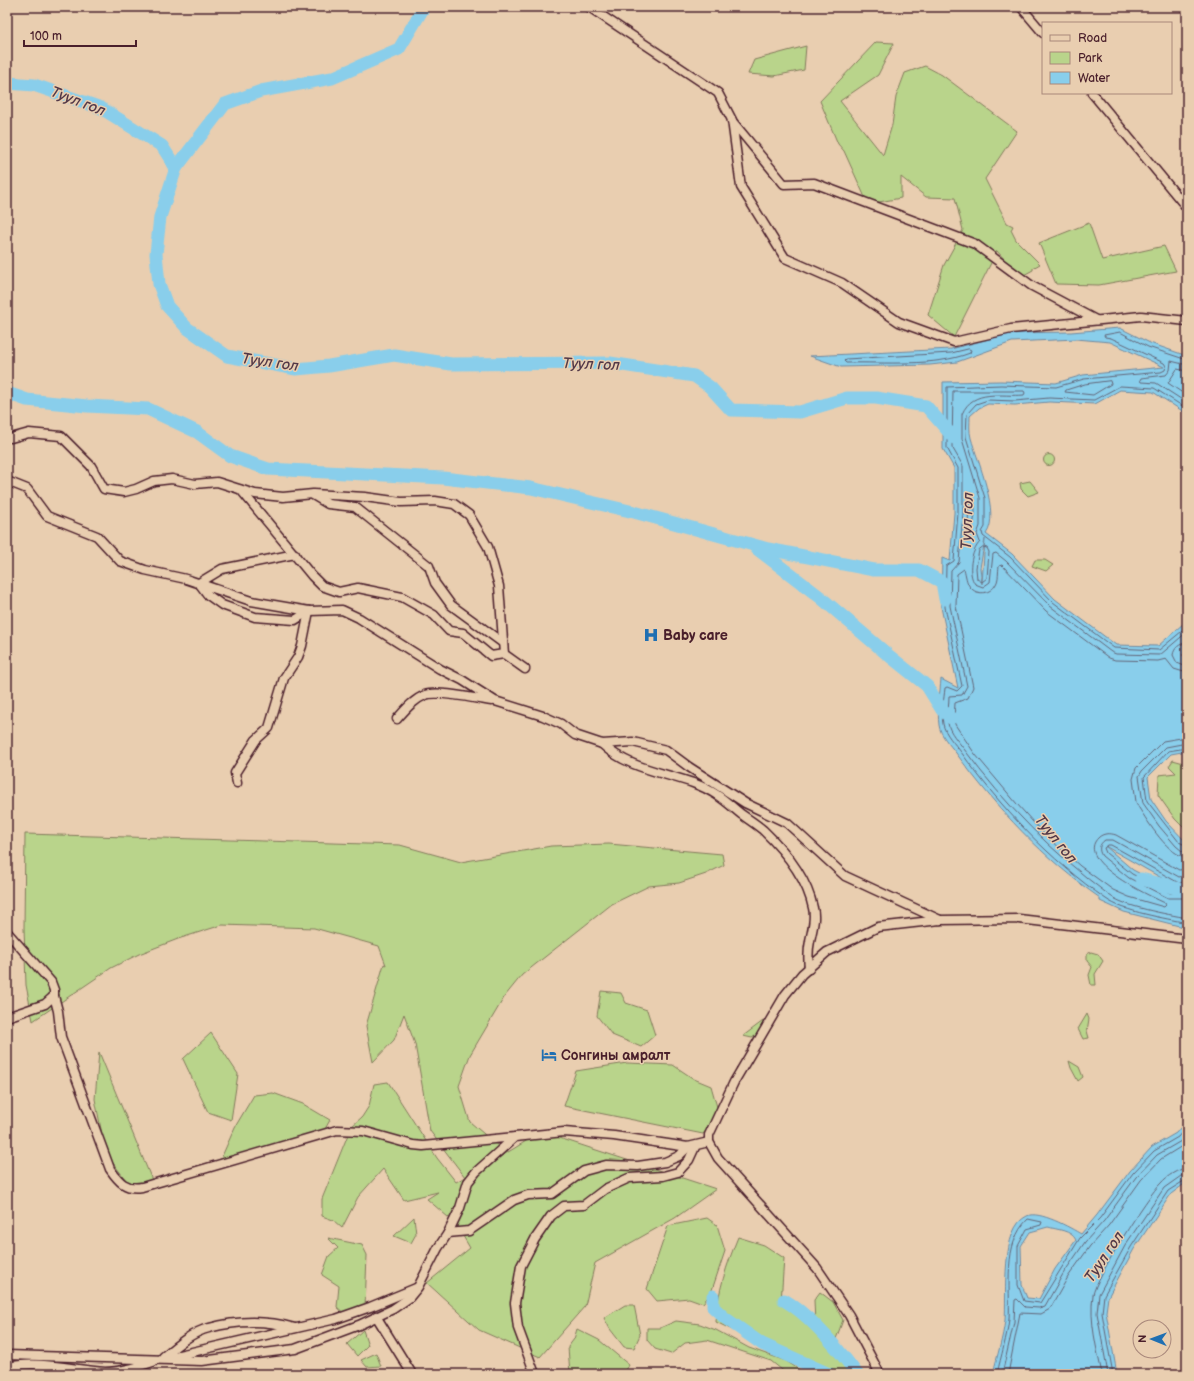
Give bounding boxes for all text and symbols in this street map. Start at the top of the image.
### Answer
scale bar [24,22,136,48]
legend [1042,22,1172,94]
text: 100 m [30,29,62,44]
text: Road [1078,31,1107,46]
text: Park [1078,51,1102,66]
text: Water [1078,71,1110,86]
water label: Туул гол [48,82,108,121]
water label: Туул гол [240,349,300,376]
water label: Туул гол [562,354,620,375]
water label: Туул гол [957,492,978,550]
hospital icon: Baby care [642,626,660,644]
place label: Baby care [663,627,728,644]
water label: Туул гол [1030,811,1081,868]
hotel icon: Сонгины амралт [540,1046,558,1064]
place label: Сонгины амралт [561,1047,671,1064]
water label: Туул гол [1080,1228,1129,1286]
north arrow [1132,1319,1172,1359]
text: N [1136,1335,1149,1343]

